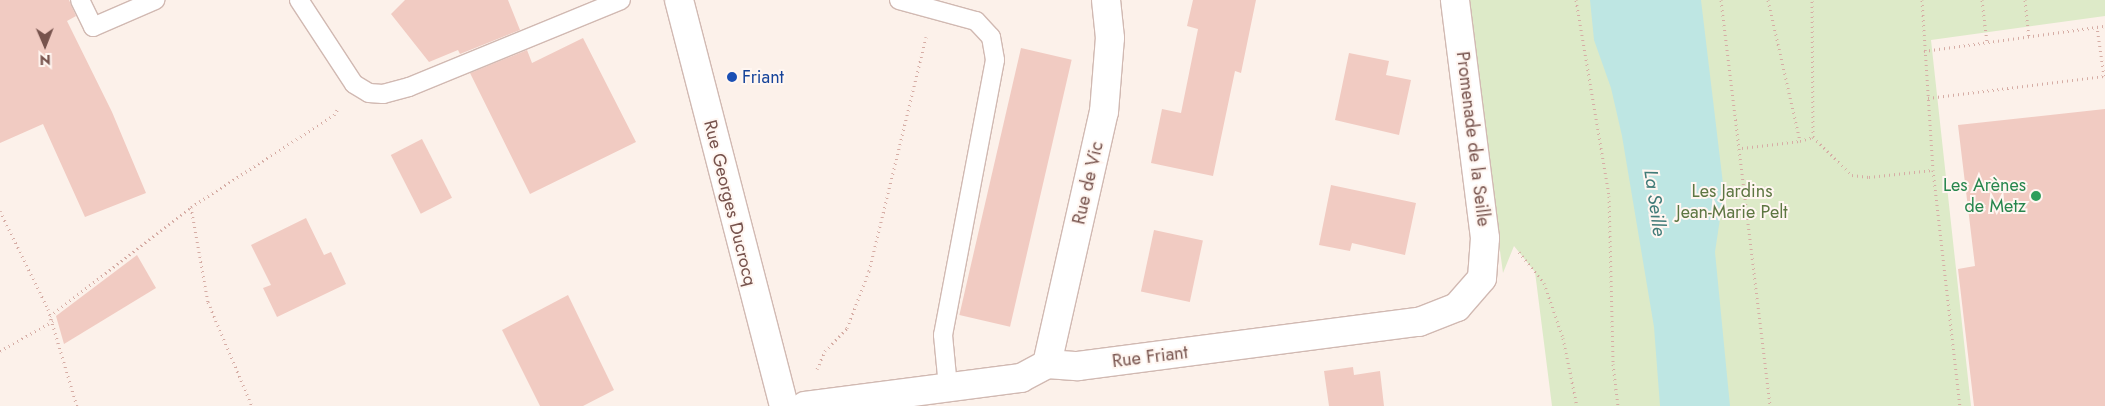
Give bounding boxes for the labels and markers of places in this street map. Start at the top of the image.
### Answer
place label: Friant [742,66,784,88]
marker: Friant [726,71,738,83]
place label: Les Arènes de Metz [1943,175,2026,218]
marker: Les Arènes de Metz [2030,190,2042,202]

